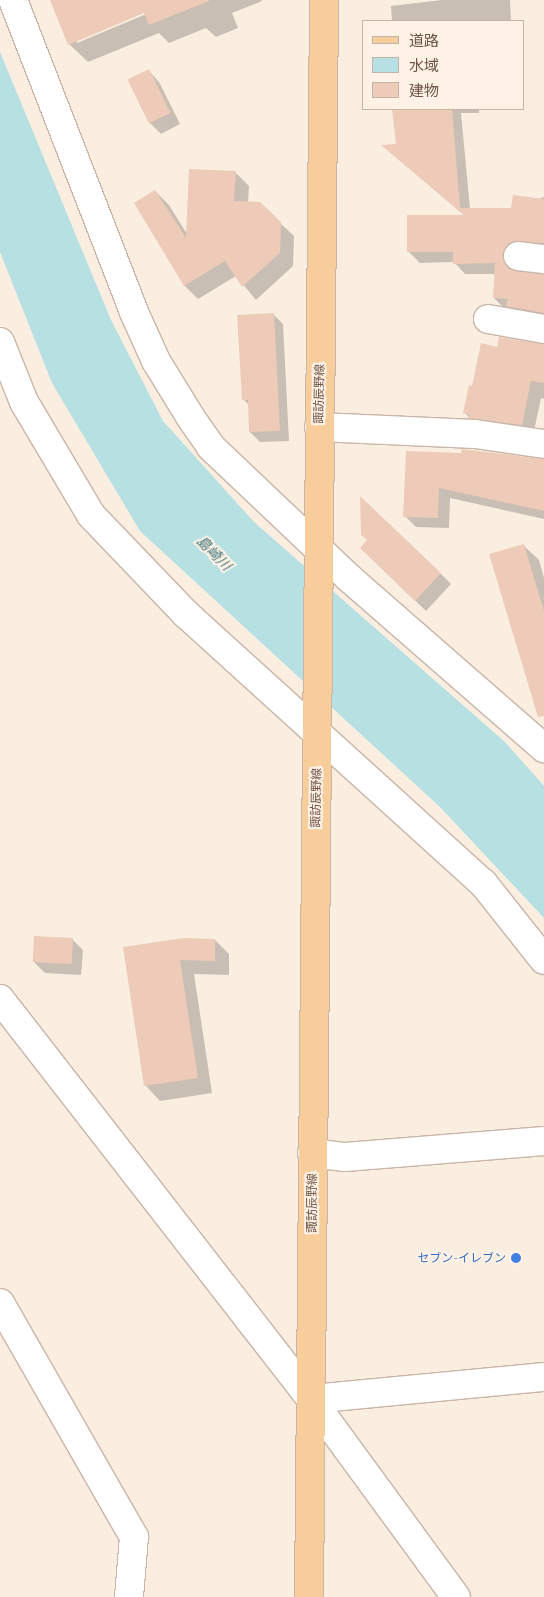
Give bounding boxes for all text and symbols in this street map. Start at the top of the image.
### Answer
legend [362,20,524,110]
text: 道路 [409,31,439,50]
text: 水域 [409,56,439,75]
text: 建物 [409,81,439,100]
street label: 諏訪辰野線 [311,364,327,424]
water label: 島崎川 [193,532,235,574]
street label: 諏訪辰野線 [308,768,324,828]
street label: 諏訪辰野線 [305,1173,319,1233]
place label: セブン-イレブン [417,1251,506,1265]
marker: セブン-イレブン [510,1252,522,1264]

